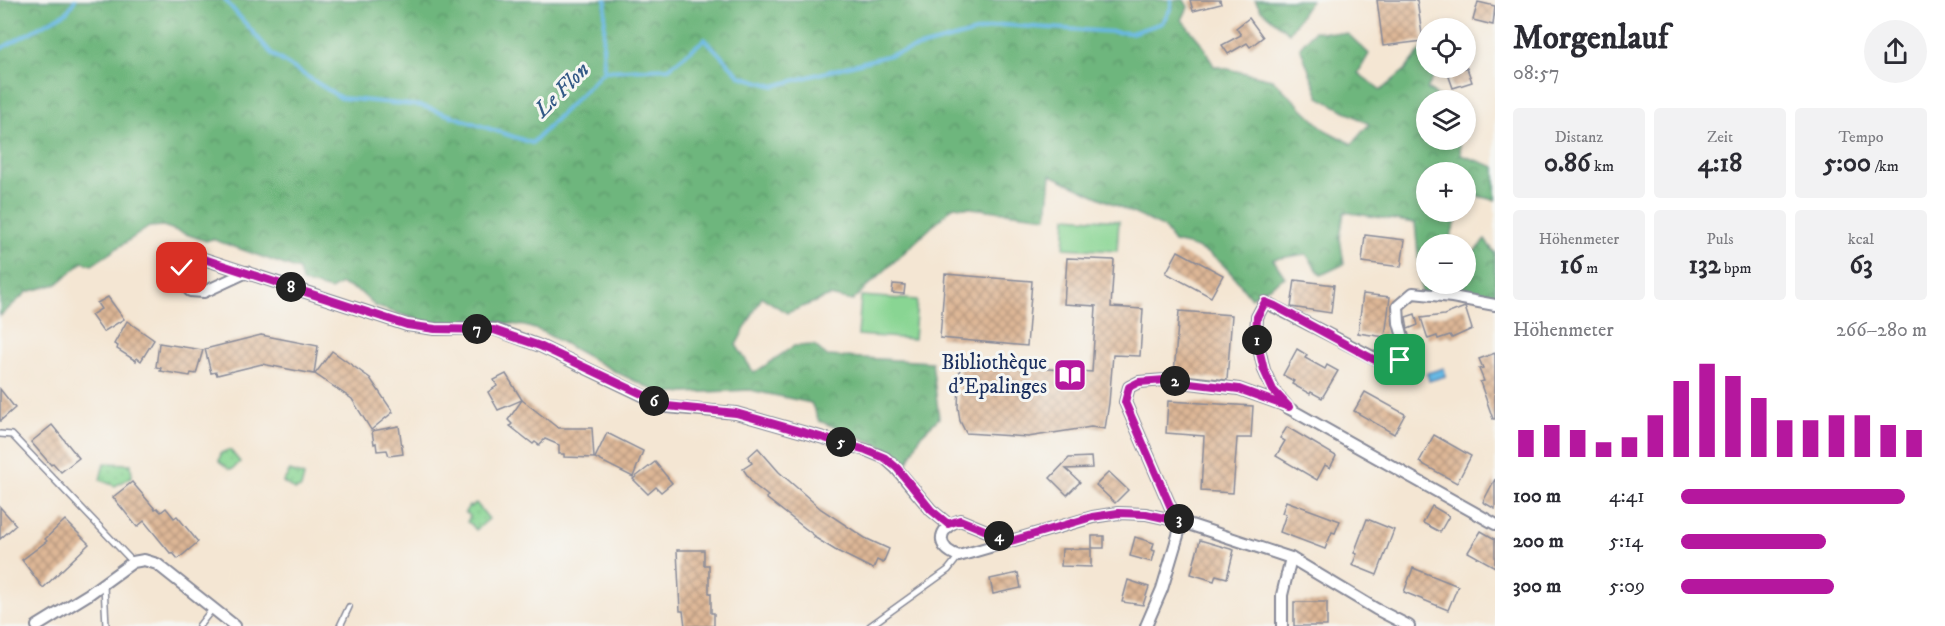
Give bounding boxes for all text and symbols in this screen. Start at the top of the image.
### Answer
map controls [1416,18,1476,294]
button: locate [1416,18,1476,78]
text: Morgenlauf [1513,18,1668,59]
button: share [1864,20,1927,83]
water label: Le Flon [527,57,595,125]
text: 08:57 [1513,61,1559,86]
button: layers [1416,90,1476,150]
text: Distanz [1555,127,1603,147]
text: Zeit [1707,127,1733,147]
text: Tempo [1839,127,1883,147]
text: 0.86 [1544,147,1591,180]
text: 4:18 [1698,147,1742,180]
text: 5:00 [1823,147,1871,180]
text: km [1591,156,1614,176]
text: /km [1871,156,1899,176]
button: + [1416,162,1476,222]
text: Höhenmeter [1539,229,1619,249]
text: Puls [1706,229,1734,249]
text: kcal [1848,229,1874,249]
button: − [1416,234,1476,294]
pin [156,242,207,293]
text: 16 [1560,249,1583,282]
text: 132 [1688,249,1721,282]
text: 63 [1849,249,1873,282]
icon: check [165,251,198,284]
text: m [1583,258,1598,278]
text: bpm [1721,258,1752,278]
pin: 8 [276,272,306,302]
text: 8 [287,277,295,297]
pin: 7 [462,314,492,344]
text: Höhenmeter [1513,318,1614,343]
text: 266–280 m [1836,318,1927,343]
text: 7 [473,319,481,339]
pin: 1 [1242,325,1272,355]
text: 1 [1254,330,1260,350]
pin [1374,334,1425,385]
icon: arrive [1383,343,1416,376]
place label: Bibliothèque d'Epalinges [941,350,1047,400]
library icon: Bibliothèque d'Epalinges [1052,357,1088,393]
pin: 2 [1160,366,1190,396]
text: 2 [1171,371,1179,391]
pin: 6 [639,386,669,416]
text: 6 [650,391,658,411]
pin: 5 [826,427,856,457]
text: 5 [837,432,845,452]
text: 100 m [1513,484,1561,509]
text: 4:41 [1609,484,1645,509]
pin: 3 [1164,504,1194,534]
text: 3 [1176,509,1182,529]
pin: 4 [984,521,1014,551]
text: 4 [994,526,1004,546]
text: 200 m [1513,529,1564,554]
text: 5:14 [1609,529,1643,554]
text: 300 m [1513,574,1561,599]
text: 5:09 [1609,574,1645,599]

